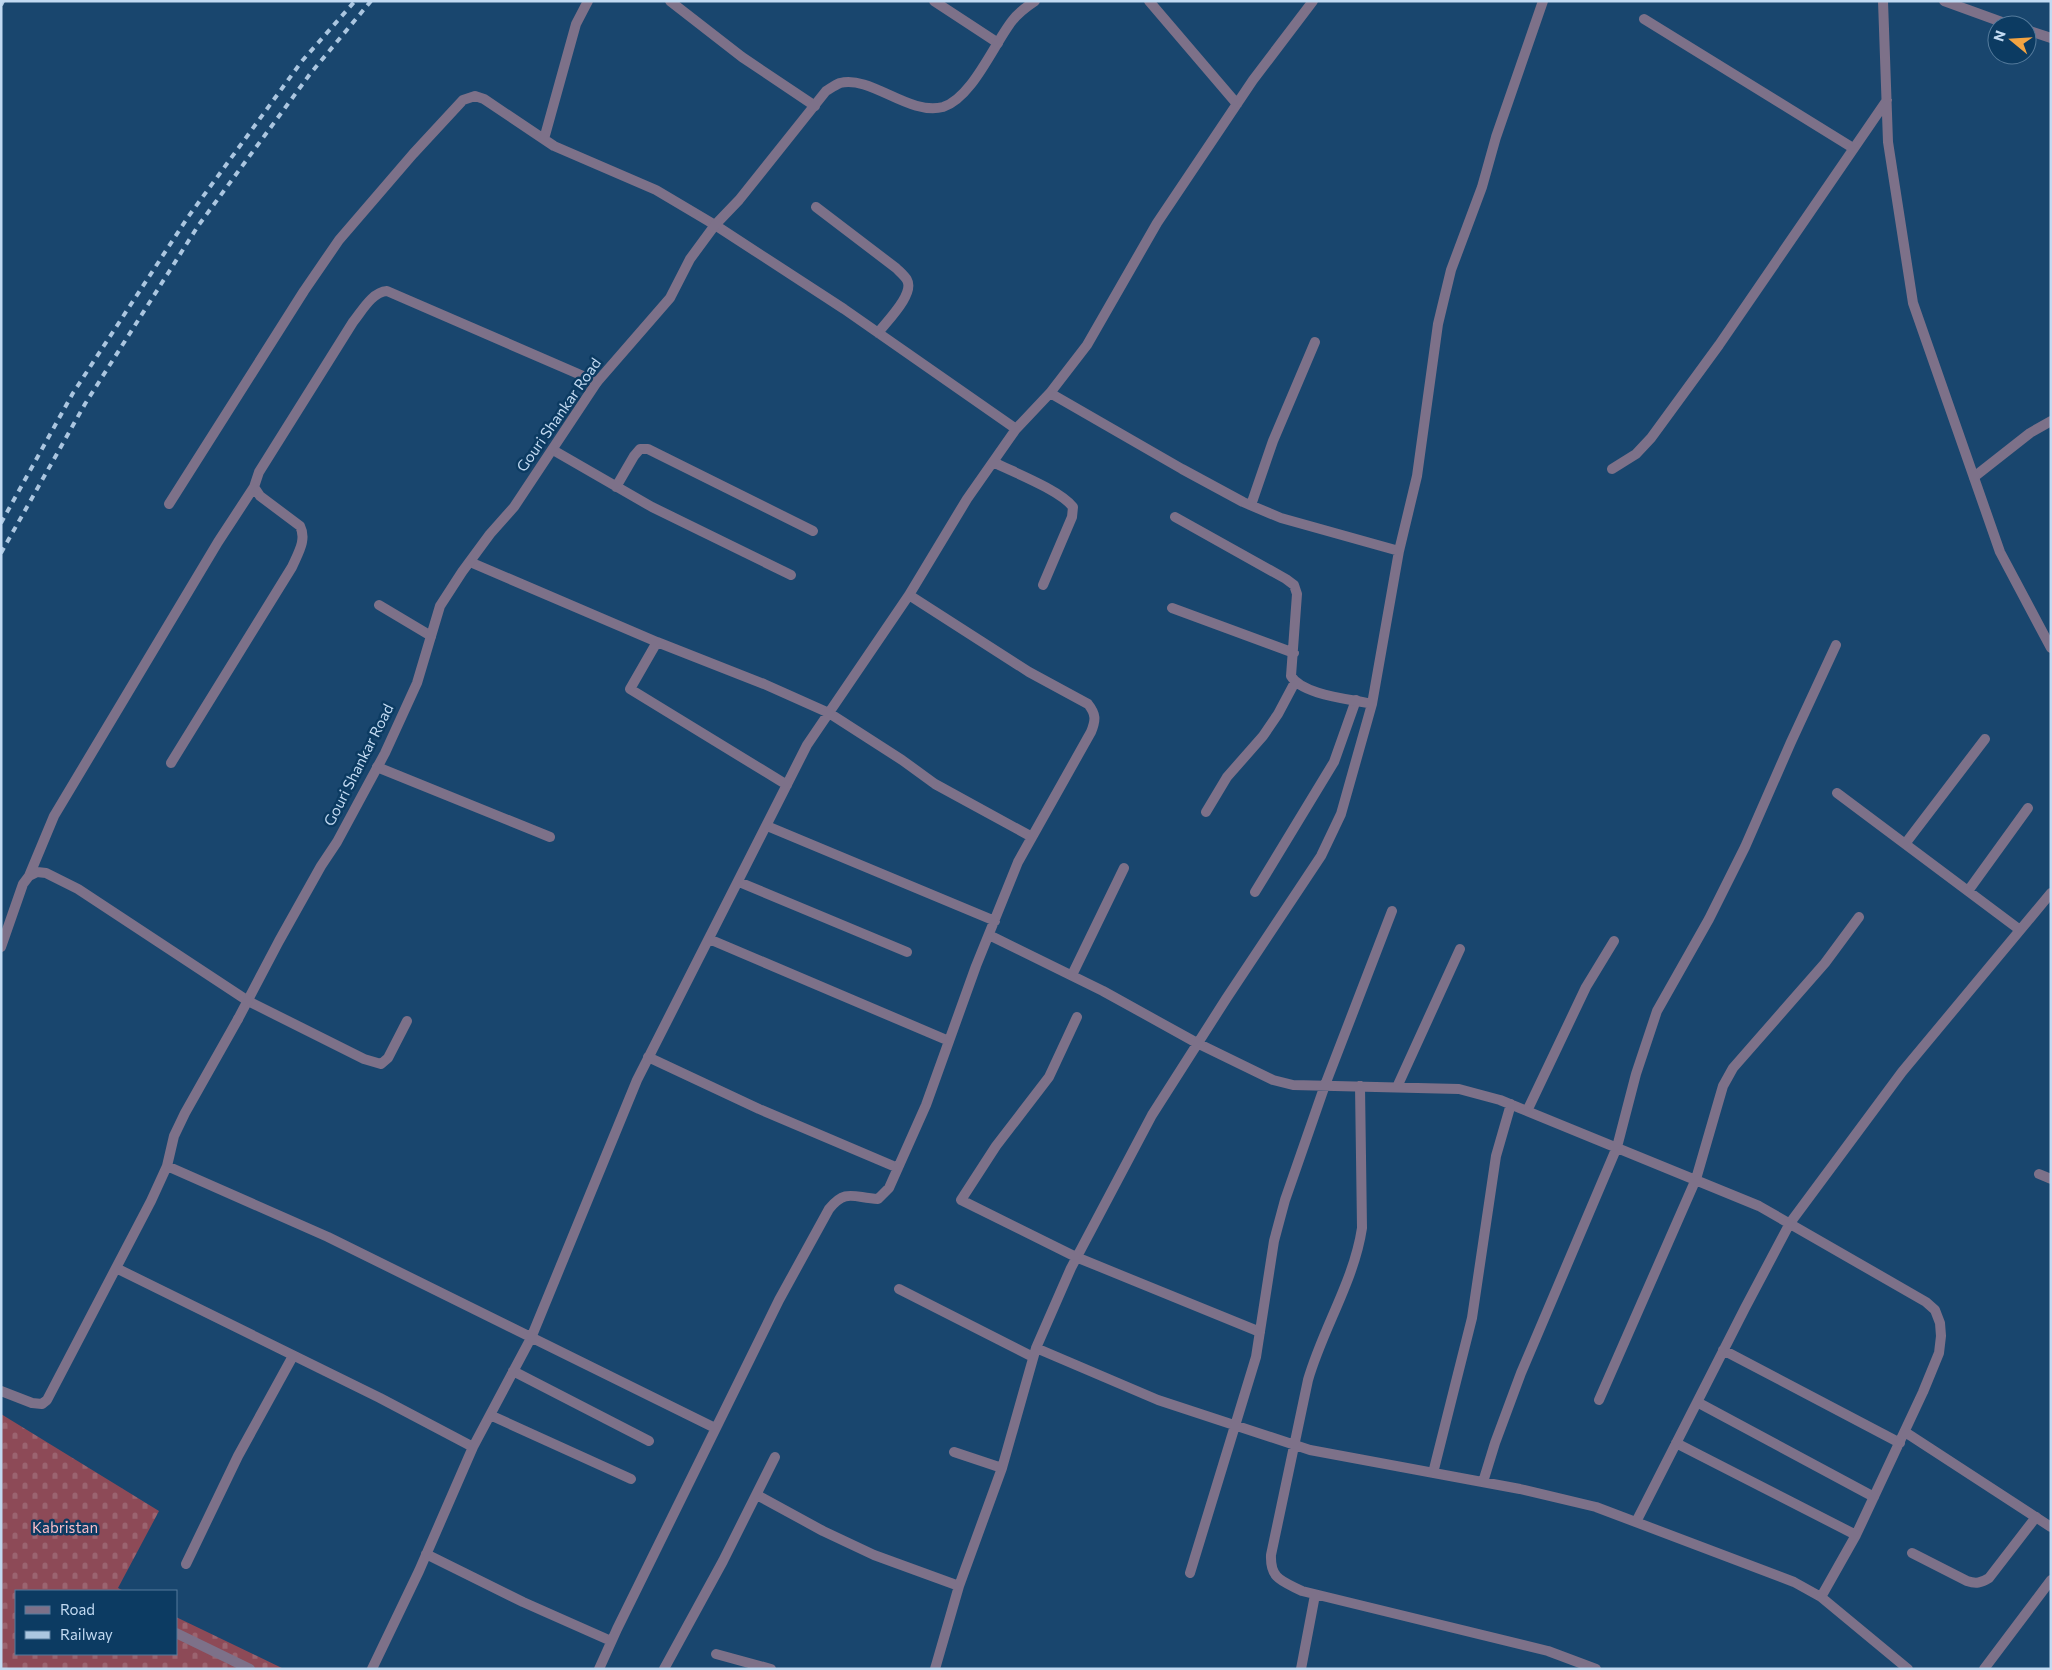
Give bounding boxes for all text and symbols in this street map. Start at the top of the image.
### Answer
north arrow [1987,15,2037,65]
text: N [1989,28,2009,43]
street label: Gouri Shankar Road [512,354,604,475]
street label: Gouri Shankar Road [319,700,397,829]
park label: Kabristan [32,1518,98,1536]
legend [15,1590,178,1655]
text: Road [60,1600,95,1618]
text: Railway [60,1625,113,1643]

